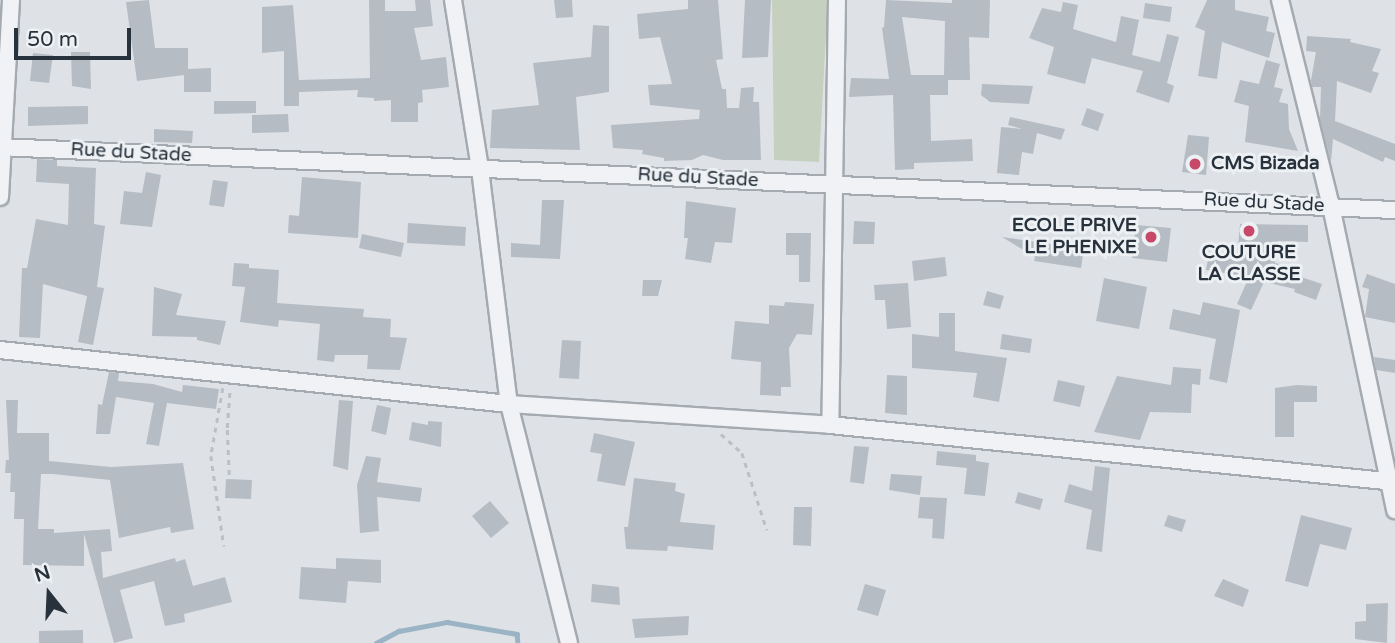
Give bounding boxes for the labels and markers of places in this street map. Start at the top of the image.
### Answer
place label: CMS Bizada [1211,153,1320,175]
marker: CMS Bizada [1185,154,1205,174]
place label: ECOLE PRIVE LE PHENIXE [1012,215,1137,259]
marker: COUTURE LA CLASSE [1241,223,1257,239]
marker: ECOLE PRIVE LE PHENIXE [1143,229,1159,245]
place label: COUTURE LA CLASSE [1197,242,1301,286]

